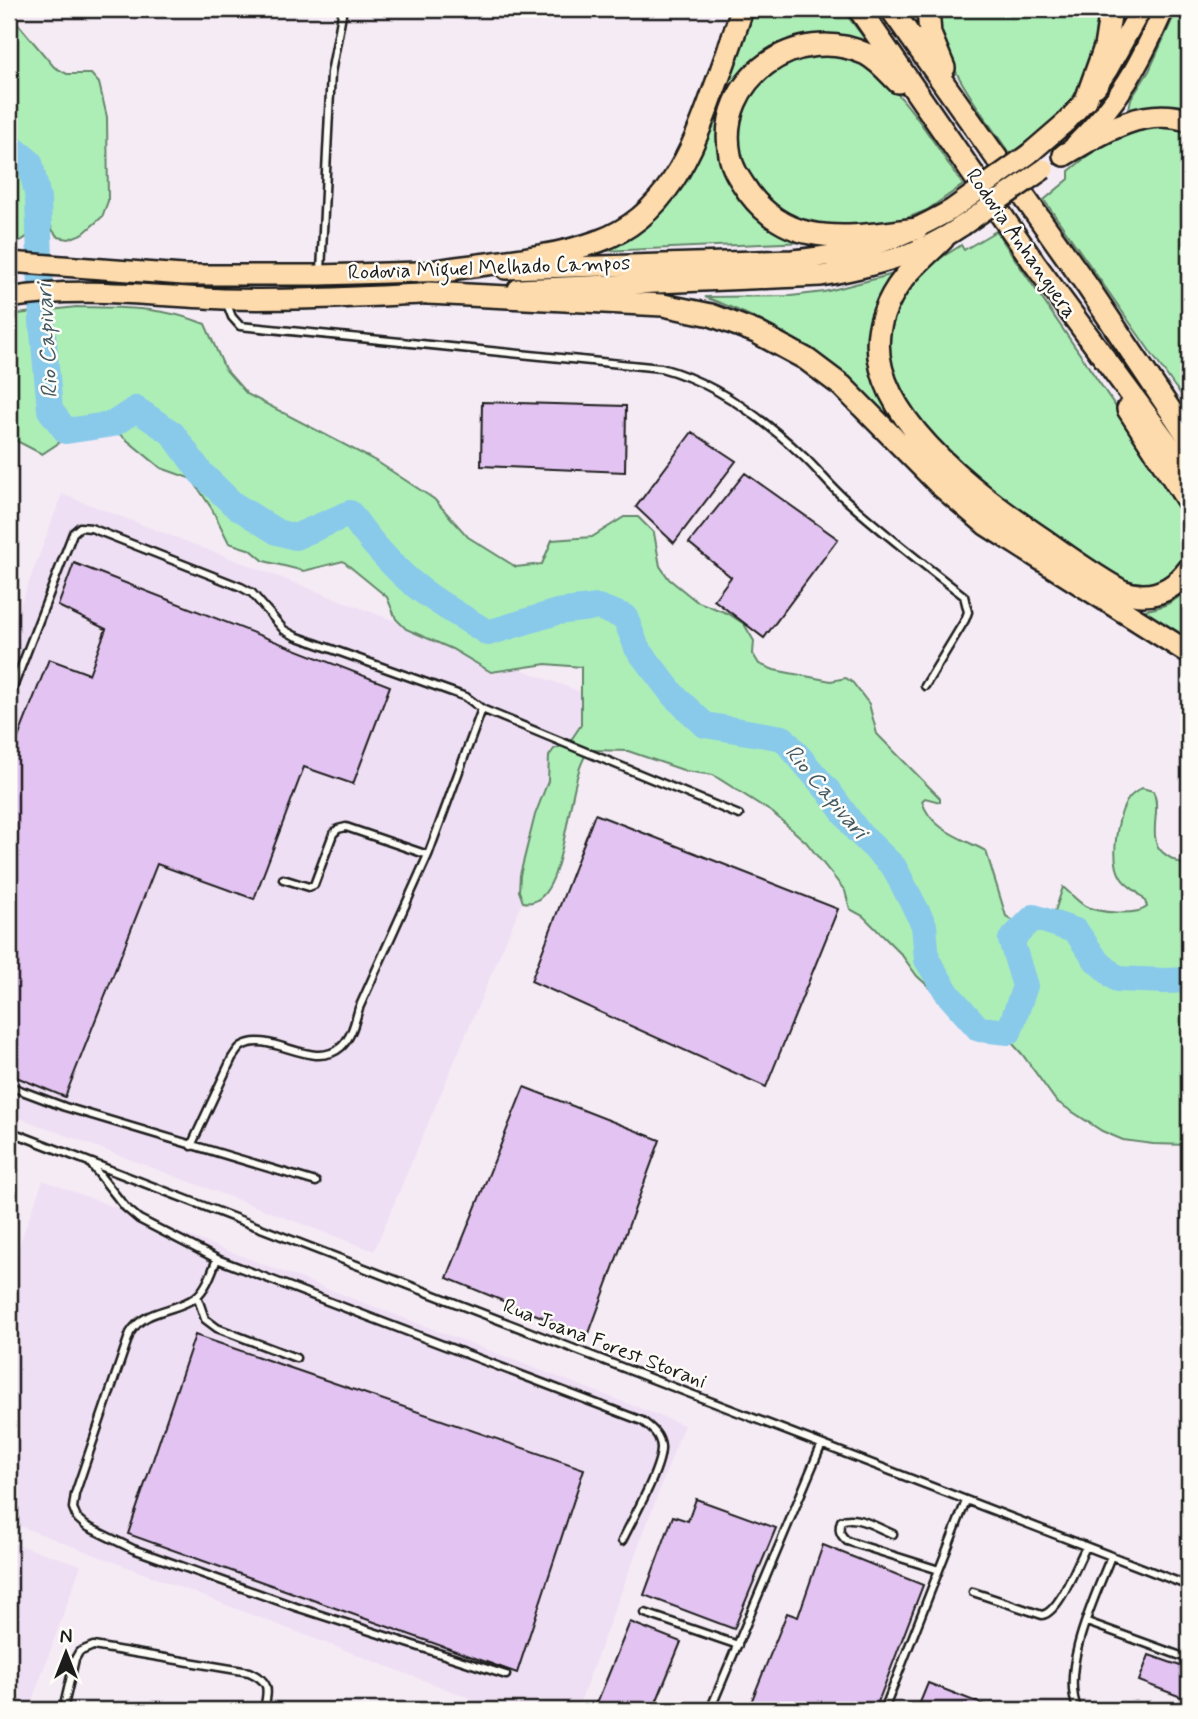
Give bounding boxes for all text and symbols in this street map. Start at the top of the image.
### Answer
street label: Rodovia Anhanguera [959,163,1083,324]
street label: Rodovia Miguel Melhado Campos [347,249,631,289]
water label: Rio Capivari [30,280,66,399]
water label: Rio Capivari [777,739,876,848]
street label: Rua Joana Forest Storani [499,1292,711,1396]
north arrow [32,1618,102,1688]
text: N [60,1625,72,1650]

